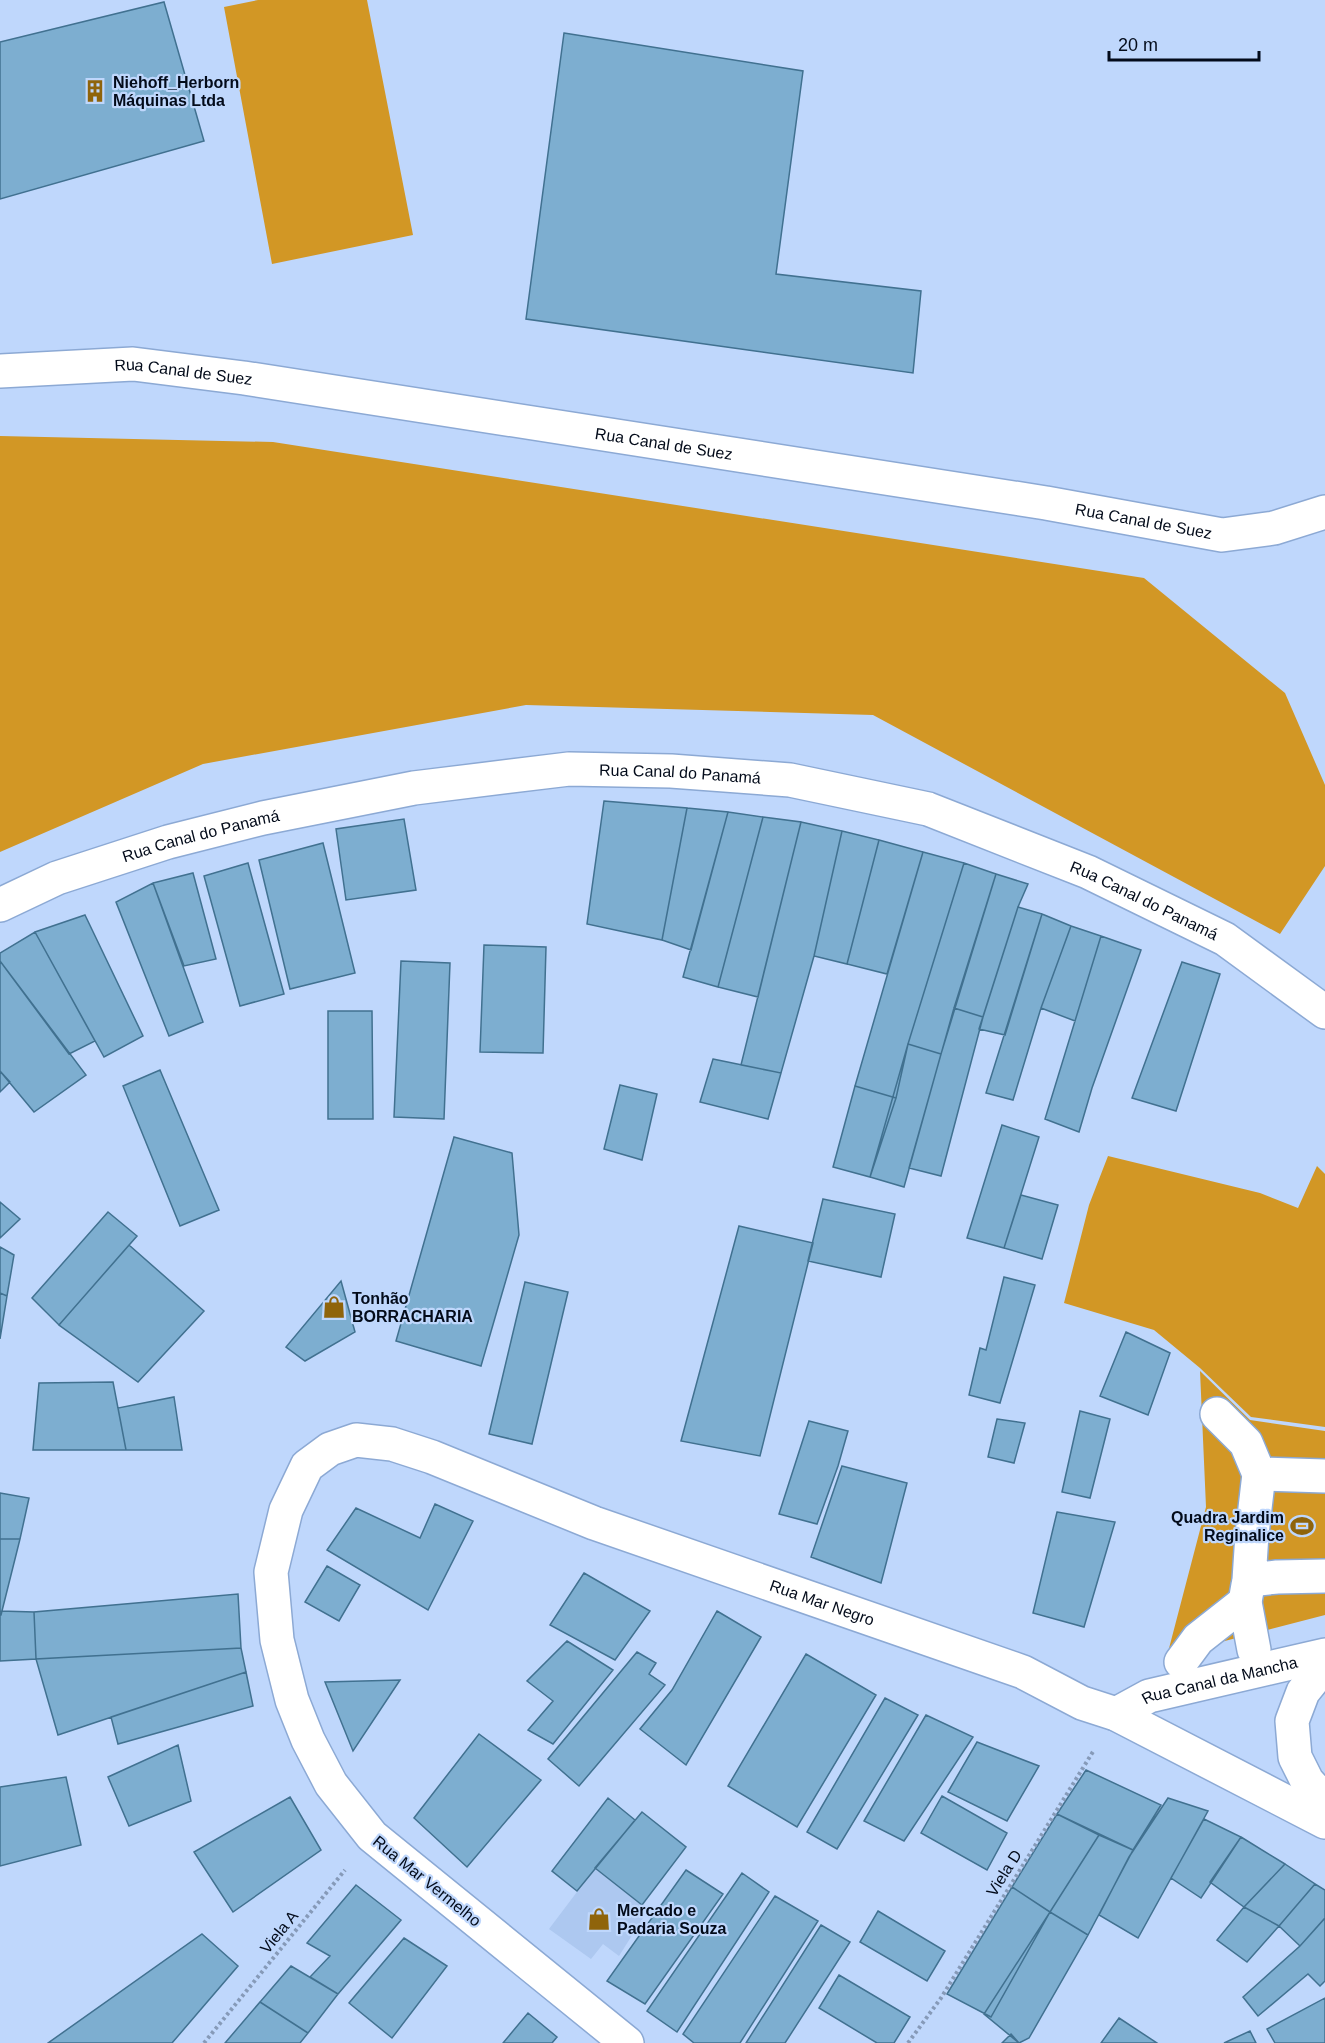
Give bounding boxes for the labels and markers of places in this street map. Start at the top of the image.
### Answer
place label: Niehoff_Herborn Máquinas Ltda [113,74,239,109]
building icon: Niehoff_Herborn Máquinas Ltda [82,78,108,104]
place label: Tonhão BORRACHARIA [352,1290,473,1325]
shop icon: Tonhão BORRACHARIA [321,1294,347,1320]
place label: Quadra Jardim Reginalice [1171,1509,1284,1544]
sports icon: Quadra Jardim Reginalice [1289,1513,1315,1539]
place label: Mercado e Padaria Souza [617,1902,726,1937]
shop icon: Mercado e Padaria Souza [586,1906,612,1932]

